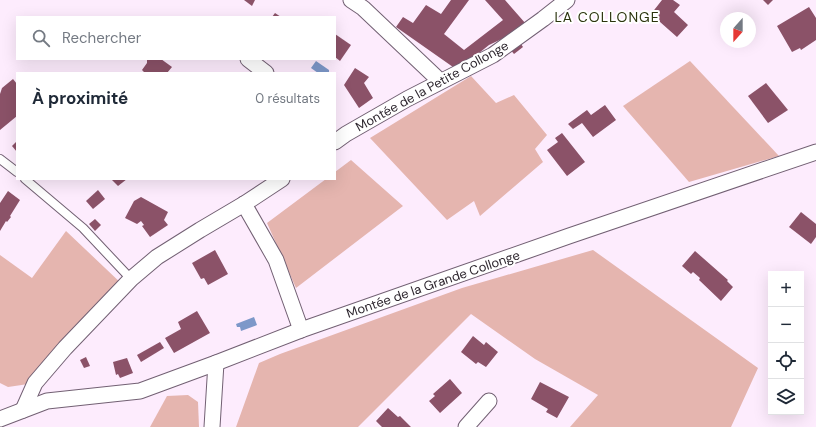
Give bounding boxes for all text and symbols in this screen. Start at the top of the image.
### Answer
district label: LA COLLONGE [554,8,660,26]
north arrow [720,12,756,48]
search box [16,16,336,60]
icon: search [30,27,52,49]
text: Rechercher [62,28,141,48]
street label: Montée de la Petite Collonge [353,37,511,135]
text: À proximité [32,87,128,109]
text: 0 résultats [255,90,320,107]
street label: Montée de la Grande Collonge [344,246,522,322]
map controls [768,271,804,415]
button: + [768,271,804,307]
button: − [768,307,804,343]
button: locate [768,343,804,379]
button: layers [768,379,804,415]

